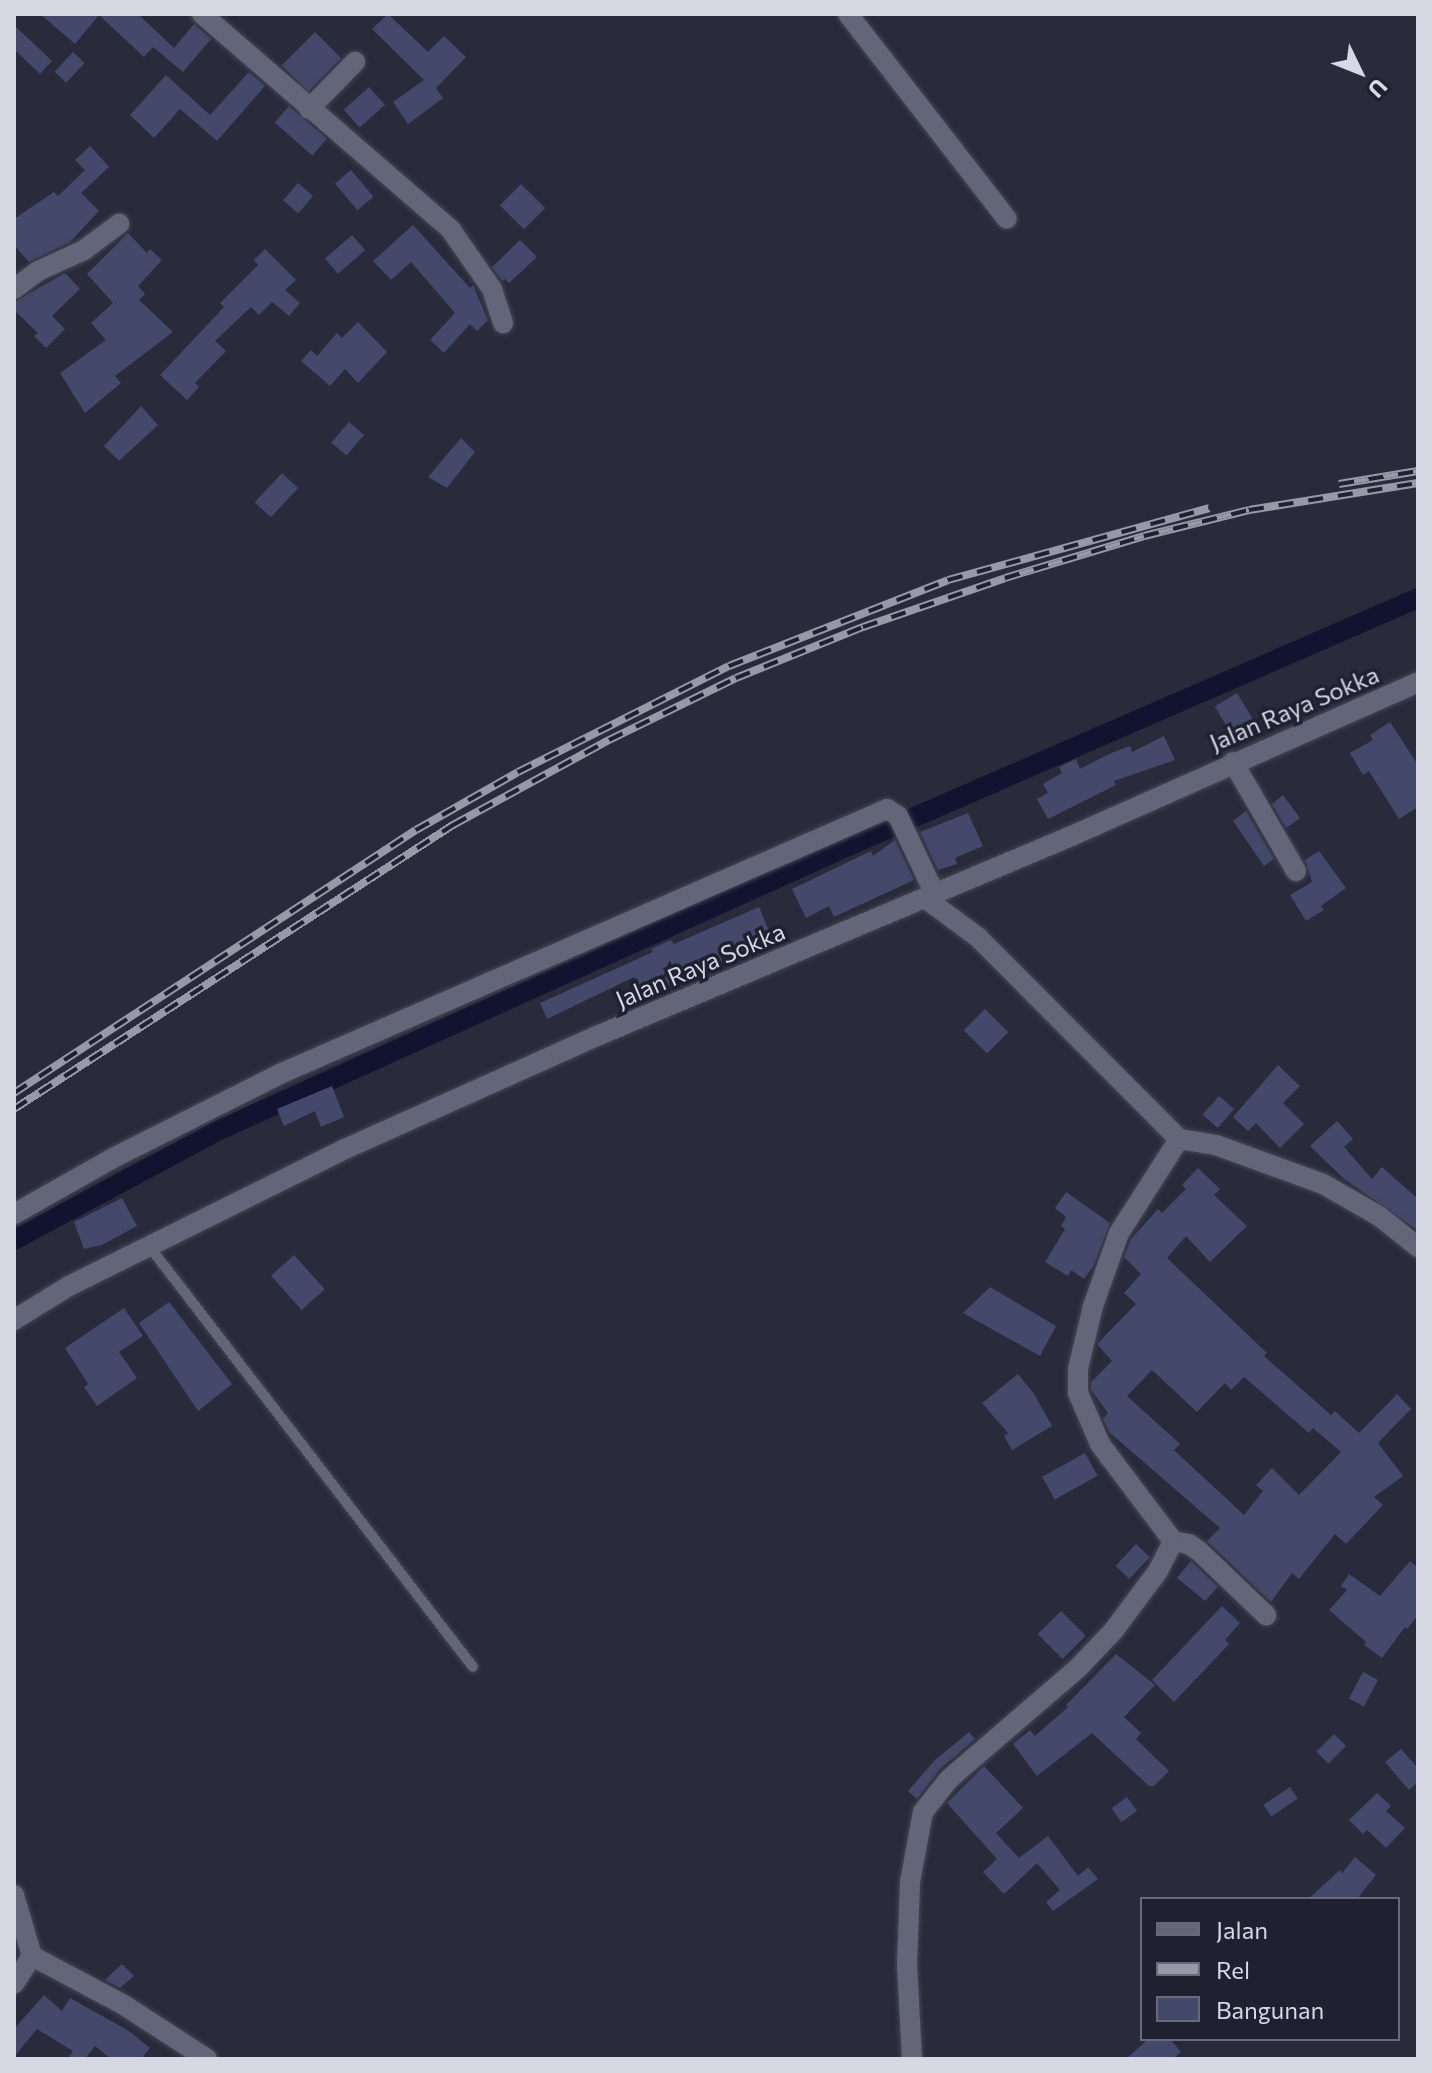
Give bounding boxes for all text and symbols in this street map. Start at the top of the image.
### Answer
north arrow [1320,32,1400,112]
text: U [1363,74,1393,104]
street label: Jalan Raya Sokka [1205,659,1383,757]
street label: Jalan Raya Sokka [611,916,789,1014]
legend [1140,1897,1400,2041]
text: Jalan [1216,1915,1268,1944]
text: Rel [1216,1955,1250,1984]
text: Bangunan [1216,1995,1324,2024]

